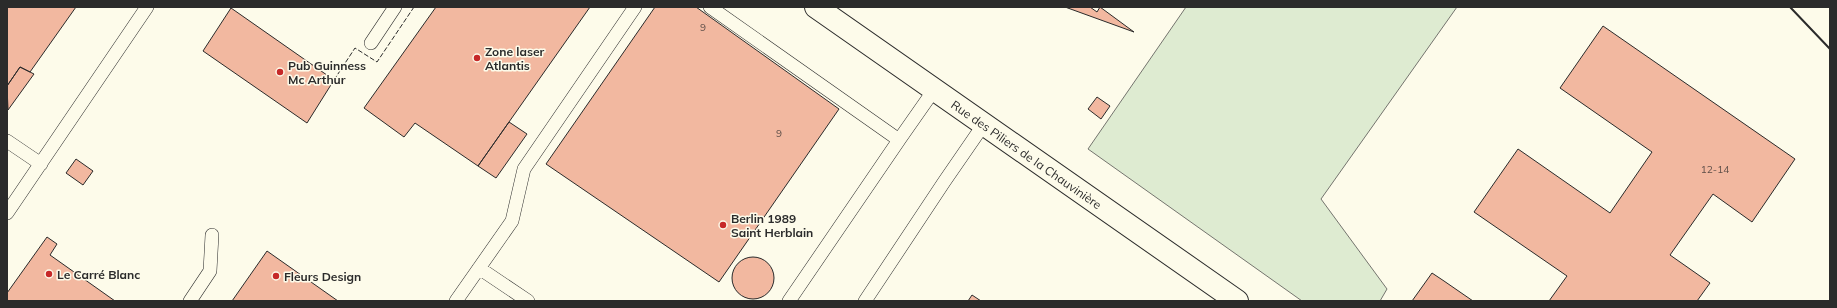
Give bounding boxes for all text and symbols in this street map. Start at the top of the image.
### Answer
house number: 9 [700,21,706,34]
place label: Zone laser Atlantis [485,44,544,73]
marker: Zone laser Atlantis [472,53,482,63]
place label: Pub Guinness Mc Arthur [288,58,366,87]
marker: Pub Guinness Mc Arthur [275,67,285,77]
street label: Rue des Piliers de la Chauvinière [949,96,1105,212]
house number: 9 [776,127,782,140]
house number: 12-14 [1701,163,1729,176]
place label: Berlin 1989 Saint Herblain [731,211,813,240]
marker: Berlin 1989 Saint Herblain [718,220,728,230]
place label: Le Carré Blanc [57,267,140,282]
marker: Le Carré Blanc [44,269,54,279]
place label: Fleurs Design [284,269,361,284]
marker: Fleurs Design [271,271,281,281]

